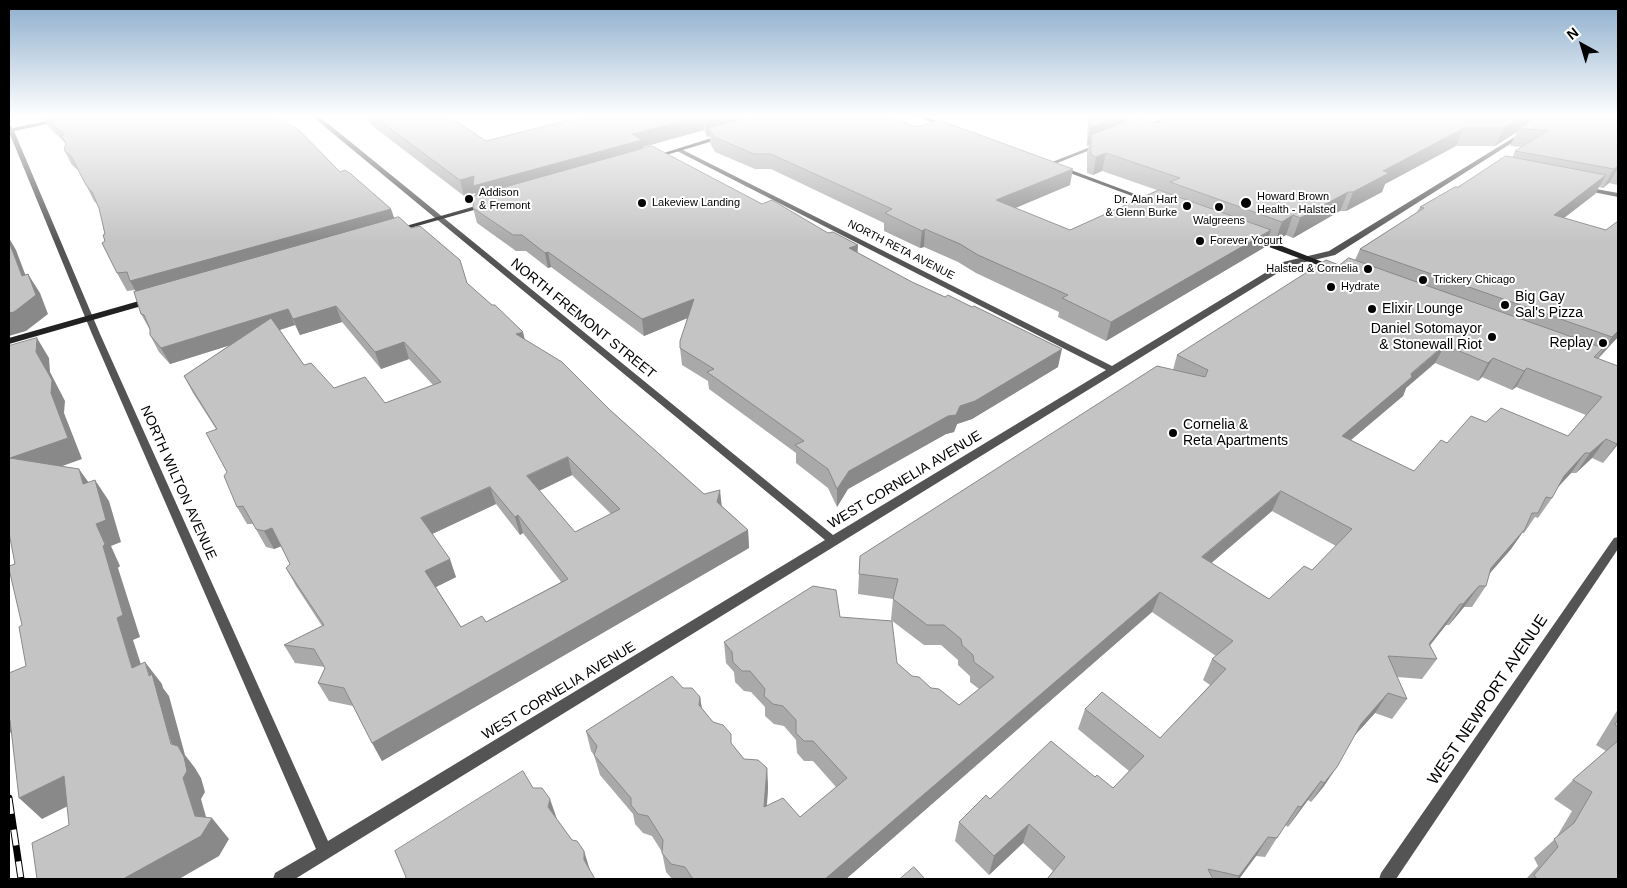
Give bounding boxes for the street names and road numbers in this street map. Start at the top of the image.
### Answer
street label: NORTH RETA AVENUE [845,217,957,283]
street label: NORTH FREMONT STREET [507,255,659,383]
street label: NORTH WILTON AVENUE [136,403,220,563]
street label: WEST CORNELIA AVENUE [825,427,985,533]
street label: WEST NEWPORT AVENUE [1424,611,1552,789]
street label: WEST CORNELIA AVENUE [479,638,639,744]

